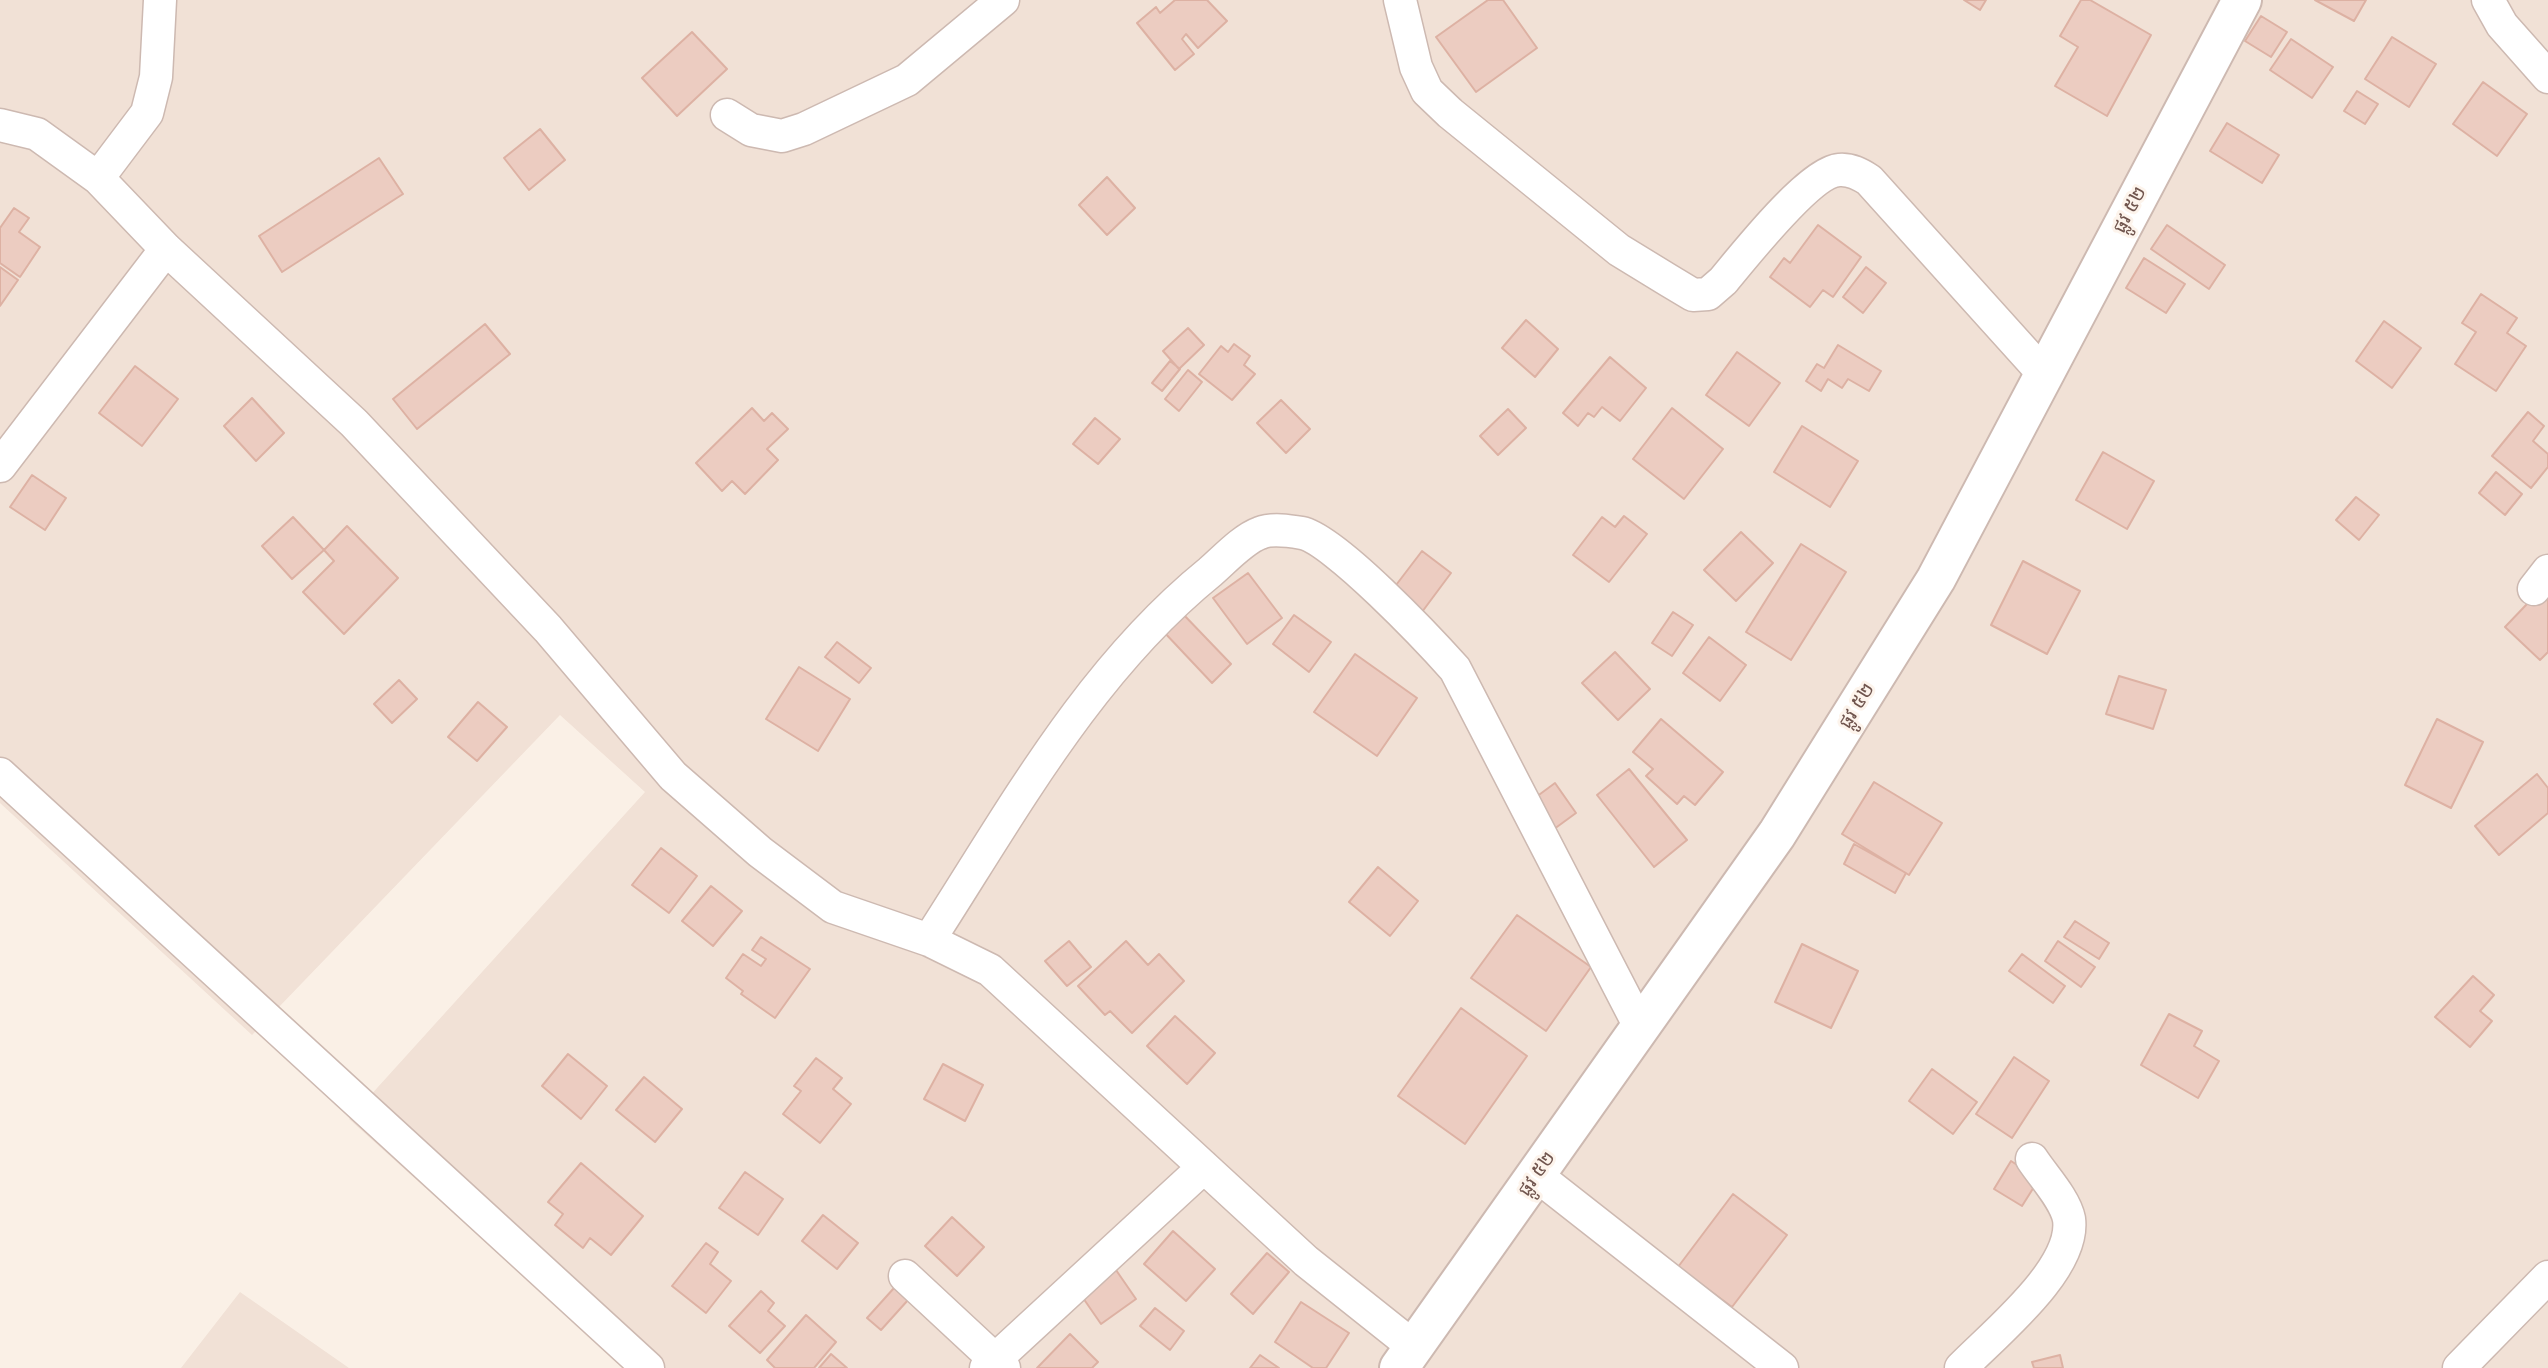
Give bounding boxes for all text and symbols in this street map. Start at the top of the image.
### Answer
street label: ផ្លូវ ៥២ [2108,183,2152,237]
street label: ផ្លូវ ៥២ [1834,679,1880,733]
street label: ផ្លូវ ៥២ [1513,1147,1561,1201]

